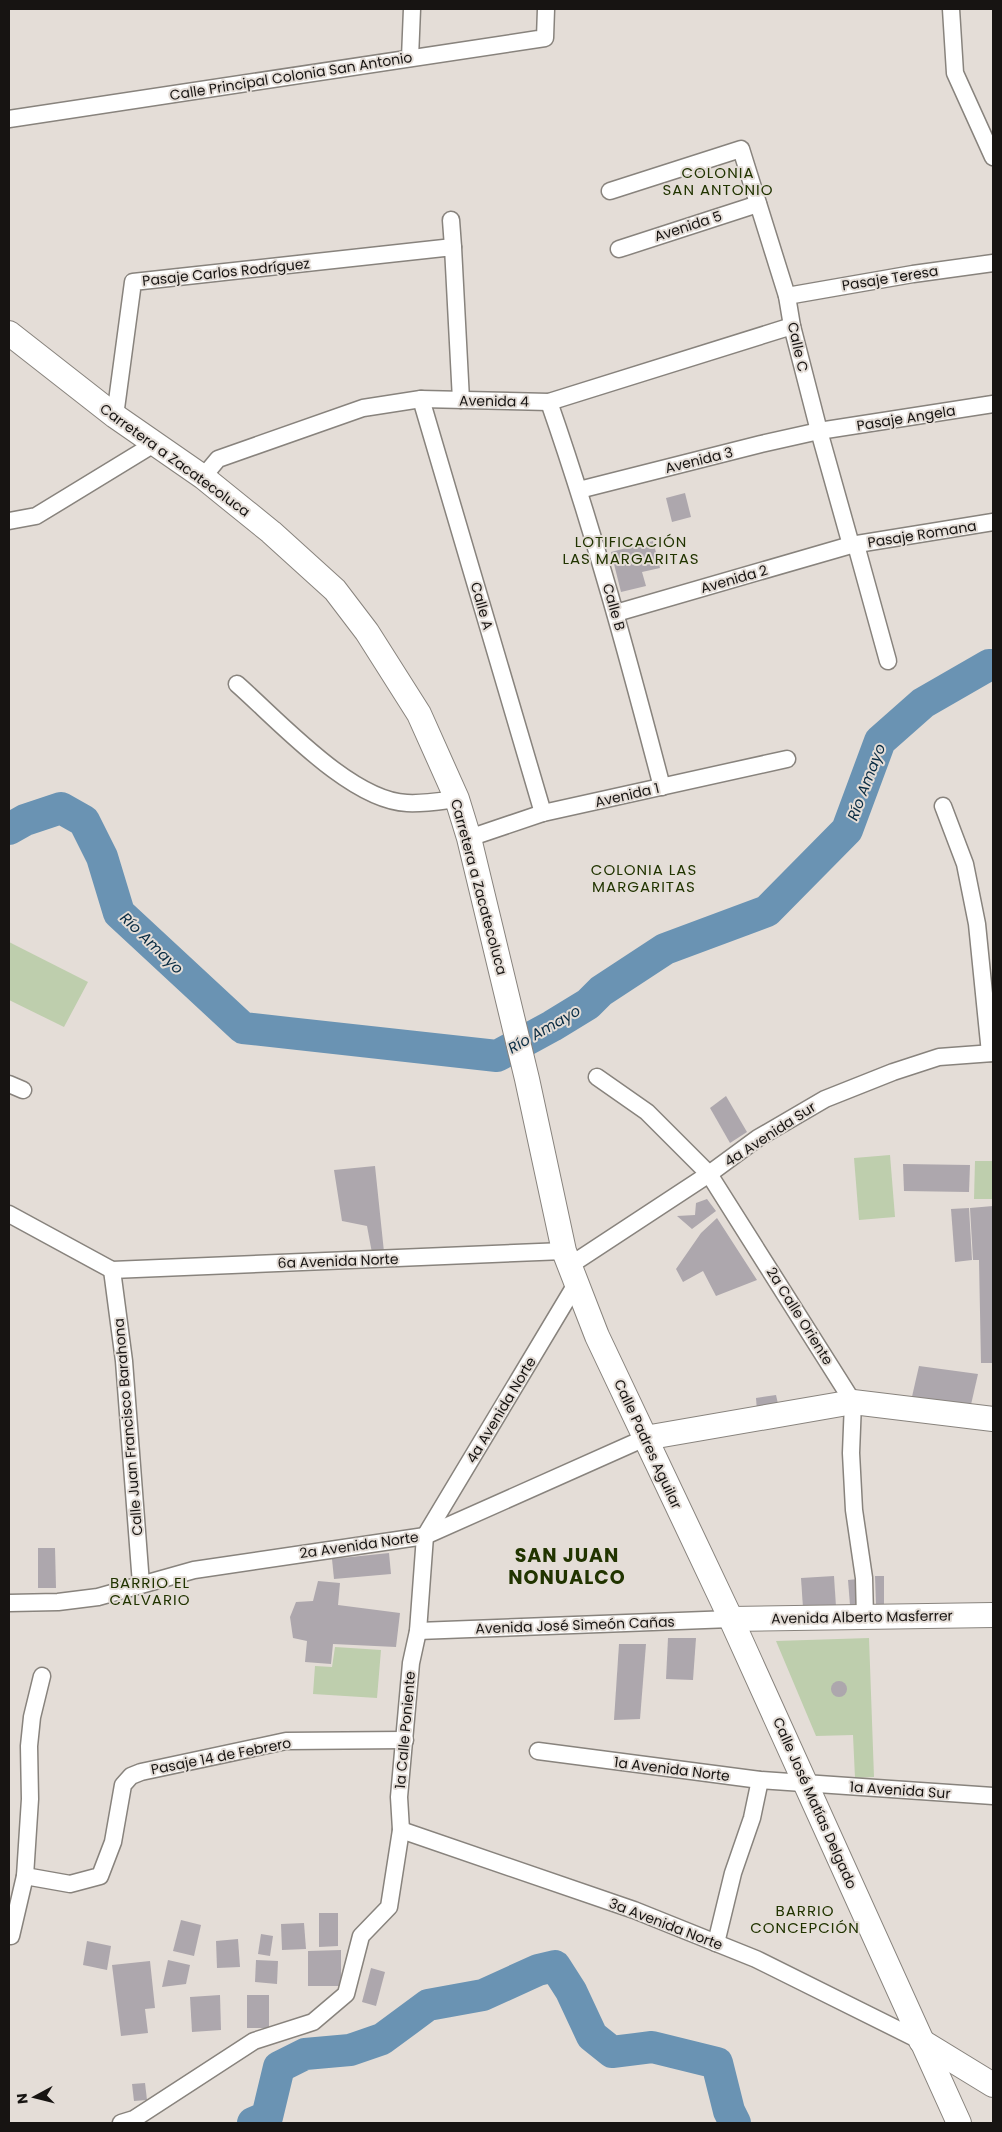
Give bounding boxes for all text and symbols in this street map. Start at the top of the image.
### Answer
street label: Calle Principal Colonia San Antonio [168,47,414,105]
district label: COLONIA SAN ANTONIO [662,162,774,200]
street label: Avenida 5 [652,206,724,246]
street label: Pasaje Carlos Rodríguez [141,253,311,291]
street label: Pasaje Teresa [840,261,940,295]
street label: Calle C [783,320,813,374]
street label: Avenida 4 [459,390,529,412]
street label: Carretera a Zacatecoluca [96,399,254,521]
street label: Pasaje Angela [855,400,957,436]
street label: Avenida 3 [663,442,735,478]
street label: Pasaje Romana [866,516,978,552]
district label: LOTIFICACIÓN LAS MARGARITAS [562,531,700,569]
street label: Avenida 2 [698,560,770,598]
street label: Calle A [466,580,498,632]
street label: Calle B [598,581,630,633]
water label: Río Amayo [842,741,890,823]
street label: Avenida 1 [593,778,661,812]
street label: Carretera a Zacatecoluca [446,797,512,977]
district label: COLONIA LAS MARGARITAS [591,859,697,897]
water label: Río Amayo [116,907,188,979]
water label: Río Amayo [504,1000,584,1058]
street label: 4a Avenida Sur [720,1097,820,1171]
street label: 6a Avenida Norte [277,1249,399,1273]
street label: 2a Calle Oriente [762,1263,838,1369]
street label: Calle Juan Francisco Barahona [109,1317,147,1537]
street label: 4a Avenida Norte [461,1353,541,1467]
street label: Calle Padres Aguilar [609,1376,687,1512]
street label: 2a Avenida Norte [298,1527,420,1563]
district label: SAN JUAN NONUALCO [508,1542,626,1591]
district label: BARRIO EL CALVARIO [109,1572,191,1610]
street label: Avenida Alberto Masferrer [771,1605,953,1629]
street label: Avenida José Simeón Cañas [475,1612,675,1638]
street label: 1a Calle Poniente [390,1670,420,1790]
street label: Calle José Matías Delgado [768,1714,862,1892]
street label: Pasaje 14 de Febrero [149,1733,293,1779]
street label: 1a Avenida Norte [613,1752,731,1786]
street label: 1a Avenida Sur [849,1776,951,1804]
street label: 3a Avenida Norte [606,1893,726,1955]
district label: BARRIO CONCEPCIÓN [750,1900,860,1938]
north arrow [10,2072,60,2122]
text: N [12,2092,33,2105]

